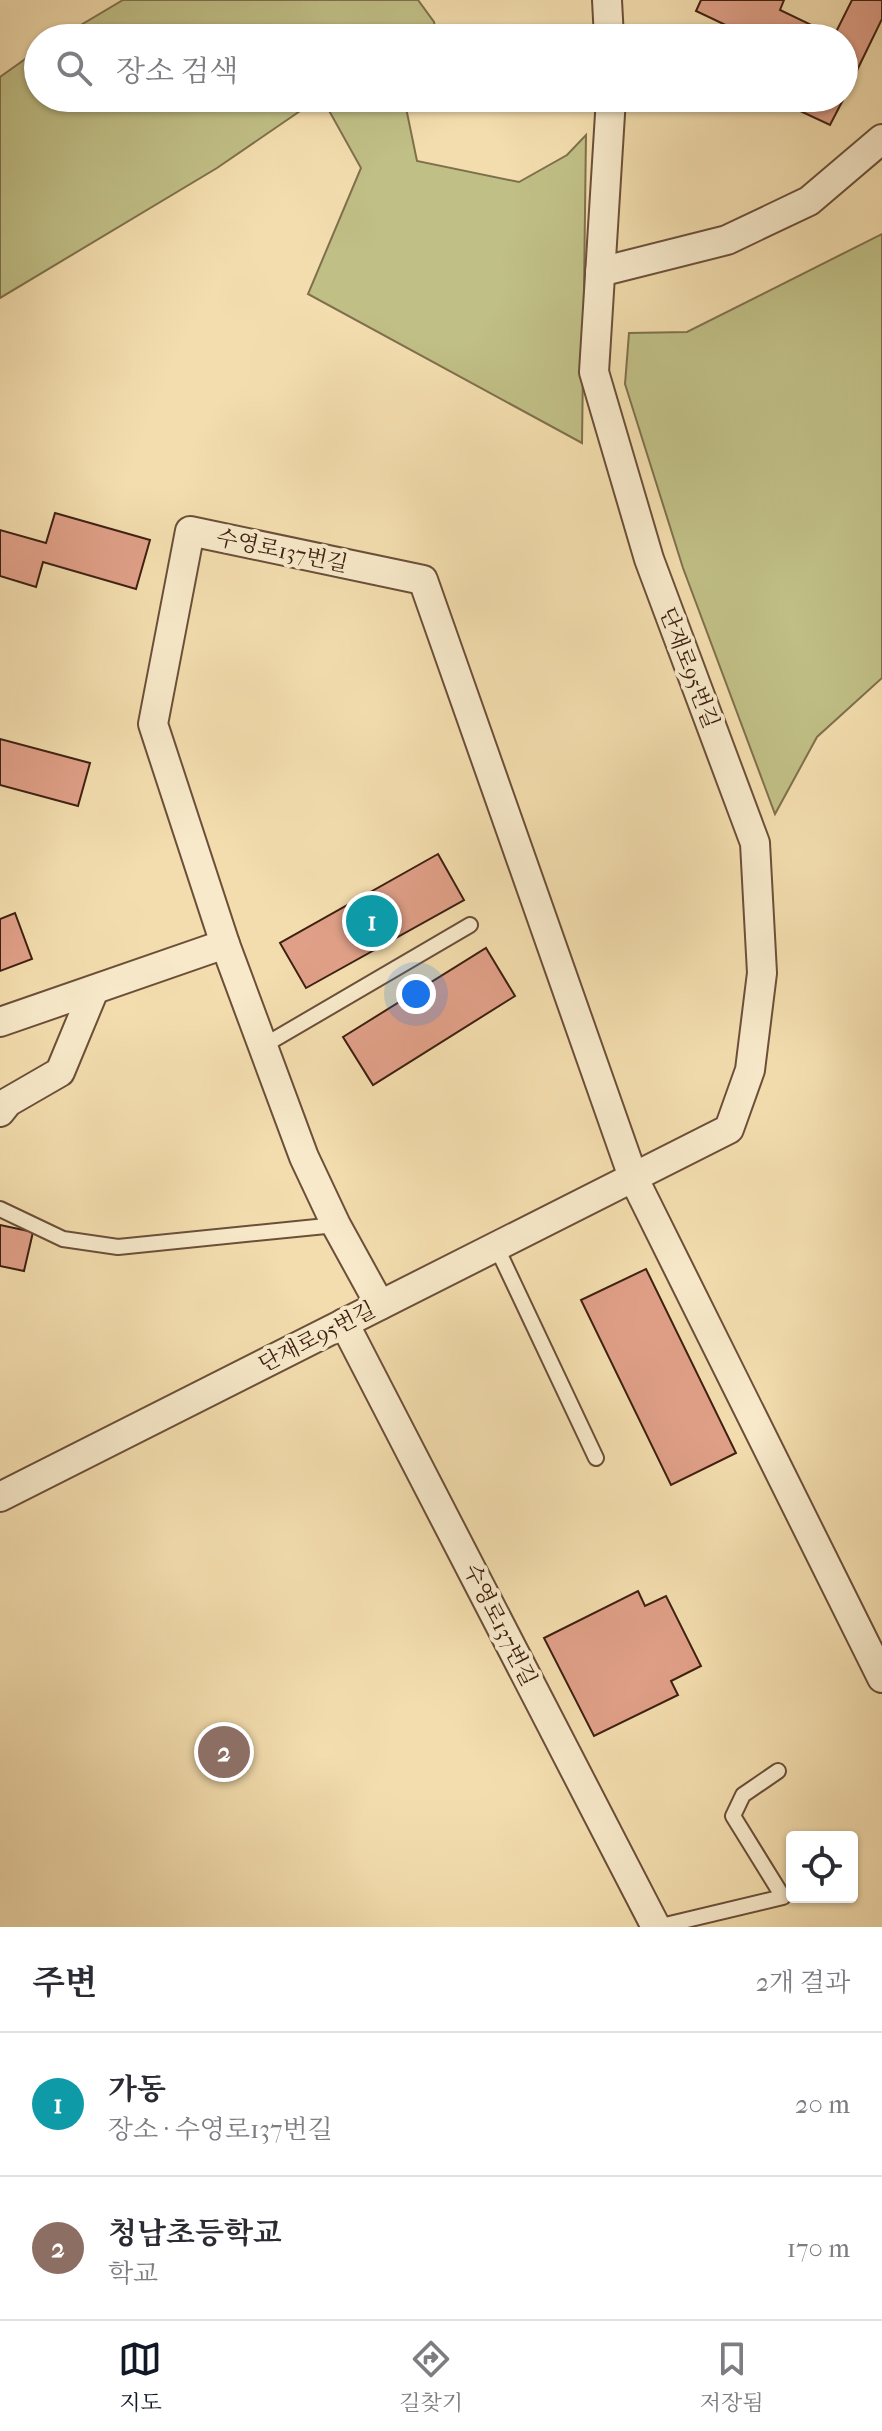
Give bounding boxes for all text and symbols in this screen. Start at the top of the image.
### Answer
search box [24,24,858,112]
icon: search [52,46,96,90]
text: 장소 검색 [116,54,238,89]
street label: 수영로137번길 [214,524,350,578]
street label: 단재로95번길 [654,604,724,732]
pin: 1 [346,891,398,951]
your location [396,974,436,1014]
street label: 단재로95번길 [254,1297,380,1377]
street label: 수영로137번길 [458,1560,542,1690]
pin: 2 [198,1722,250,1782]
map controls [786,1831,858,1903]
button: locate [786,1831,858,1903]
text: 주변 [32,1963,98,2003]
text: 2개 결과 [756,1967,850,1998]
text: 가동 [108,2072,166,2107]
text: 1 [53,2089,63,2120]
text: 20 m [795,2089,850,2120]
text: 장소 · 수영로137번길 [108,2114,333,2145]
text: 청남초등학교 [108,2216,282,2251]
text: 2 [51,2233,65,2264]
text: 170 m [787,2233,850,2264]
text: 학교 [108,2258,158,2289]
tab: 지도 [118,2337,162,2416]
tab: 길찾기 [399,2337,463,2416]
tab: 저장됨 [700,2337,764,2416]

